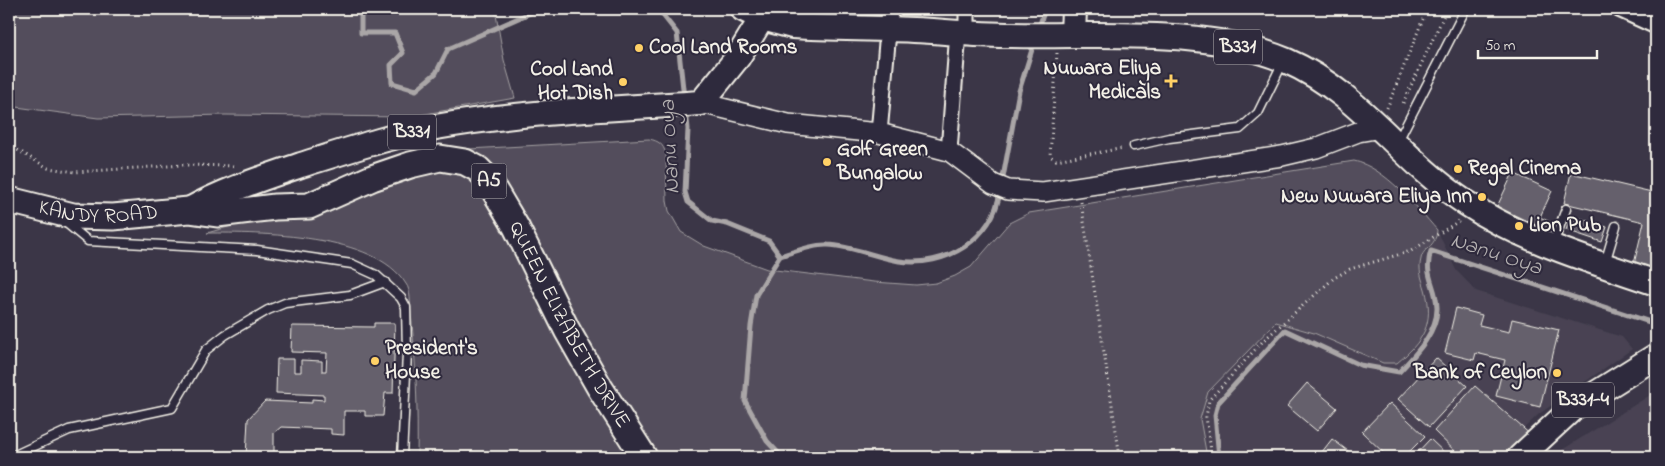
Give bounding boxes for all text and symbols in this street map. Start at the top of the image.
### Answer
scale bar [1478,28,1596,60]
road number: B331 [1214,30,1262,64]
place label: Cool Land Rooms [649,33,798,63]
text: 50 m [1485,35,1516,57]
marker: Cool Land Rooms [633,42,645,54]
place label: Nuwara Eliya Medicals [1044,54,1161,108]
place label: Cool Land Hot Dish [530,55,613,109]
marker: Nuwara Eliya Medicals [1165,75,1177,87]
marker: Cool Land Hot Dish [617,76,629,88]
water label: Nanu Oya [652,98,689,195]
road number: B331 [388,114,436,150]
place label: Golf Green Bungalow [836,135,928,191]
place label: Regal Cinema [1468,154,1581,186]
marker: Golf Green Bungalow [821,156,833,168]
marker: Regal Cinema [1452,163,1464,175]
road number: A5 [472,164,506,198]
place label: New Nuwara Eliya Inn [1281,182,1472,214]
marker: New Nuwara Eliya Inn [1476,191,1488,203]
street label: KANDY ROAD [35,193,159,232]
place label: Lion Pub [1529,211,1602,241]
street label: QUEEN ELIZABETH DRIVE [501,216,637,434]
marker: Lion Pub [1513,220,1525,232]
water label: Nanu Oya [1446,225,1547,285]
place label: President's House [385,334,478,388]
marker: President's House [369,355,381,367]
place label: Bank of Ceylon [1412,358,1547,390]
marker: Bank of Ceylon [1551,367,1563,379]
road number: B331-4 [1552,382,1614,418]

